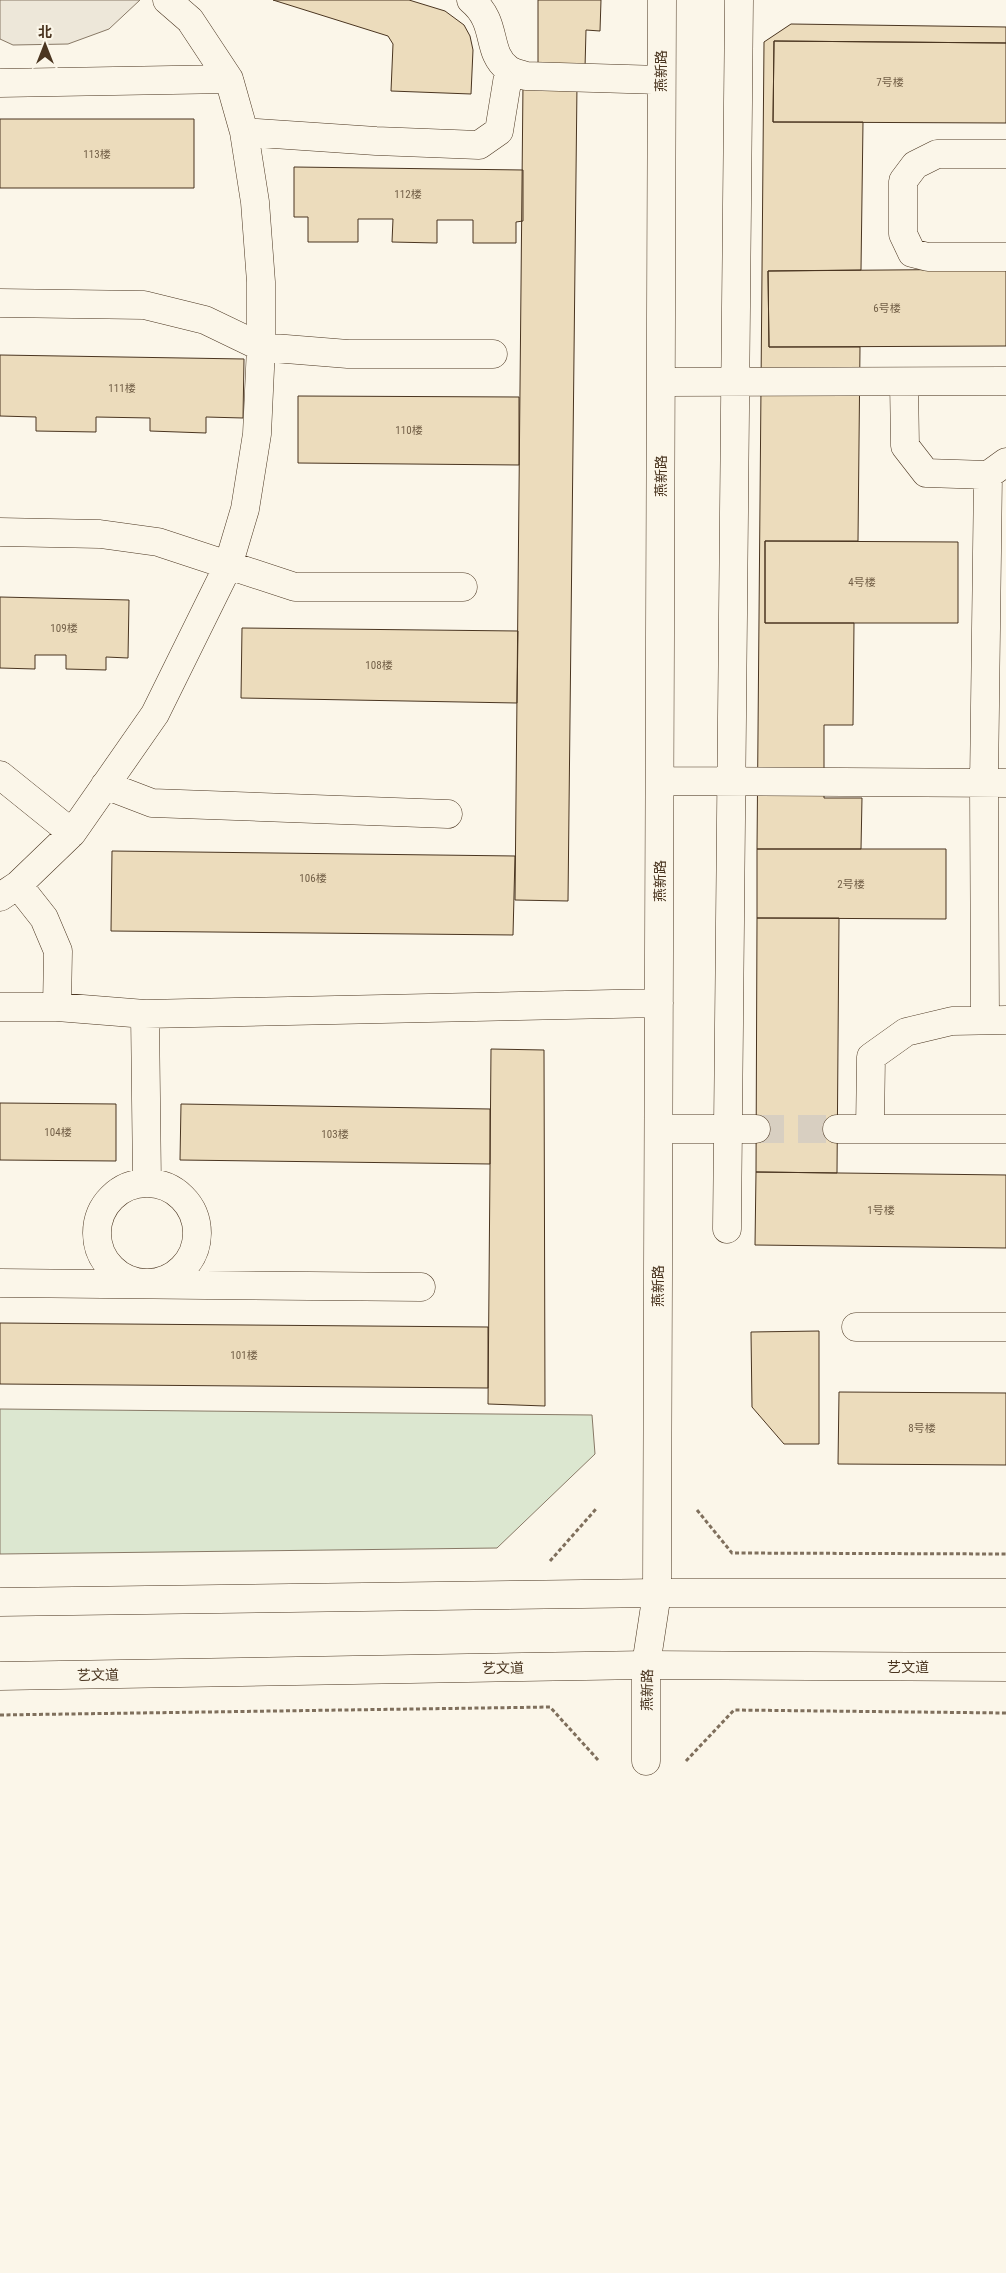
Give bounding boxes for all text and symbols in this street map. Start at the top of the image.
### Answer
north arrow [20,20,70,70]
text: 北 [38,24,52,40]
street label: 燕新路 [653,50,669,92]
house number: 7号楼 [876,76,904,89]
house number: 113楼 [83,148,111,161]
house number: 112楼 [394,188,422,201]
house number: 6号楼 [873,302,901,315]
house number: 111楼 [108,382,136,395]
house number: 110楼 [395,424,423,437]
street label: 燕新路 [653,455,669,497]
house number: 4号楼 [848,576,876,589]
house number: 109楼 [50,622,78,635]
house number: 108楼 [365,659,393,672]
street label: 燕新路 [652,860,668,902]
house number: 106楼 [299,872,327,885]
house number: 2号楼 [837,878,865,891]
house number: 104楼 [44,1126,72,1139]
house number: 103楼 [321,1128,349,1141]
house number: 1号楼 [867,1204,895,1217]
street label: 燕新路 [650,1265,666,1307]
house number: 101楼 [230,1349,258,1362]
house number: 8号楼 [908,1422,936,1435]
street label: 艺文道 [887,1659,929,1675]
street label: 艺文道 [482,1660,524,1676]
street label: 艺文道 [77,1667,119,1683]
street label: 燕新路 [639,1669,655,1711]

